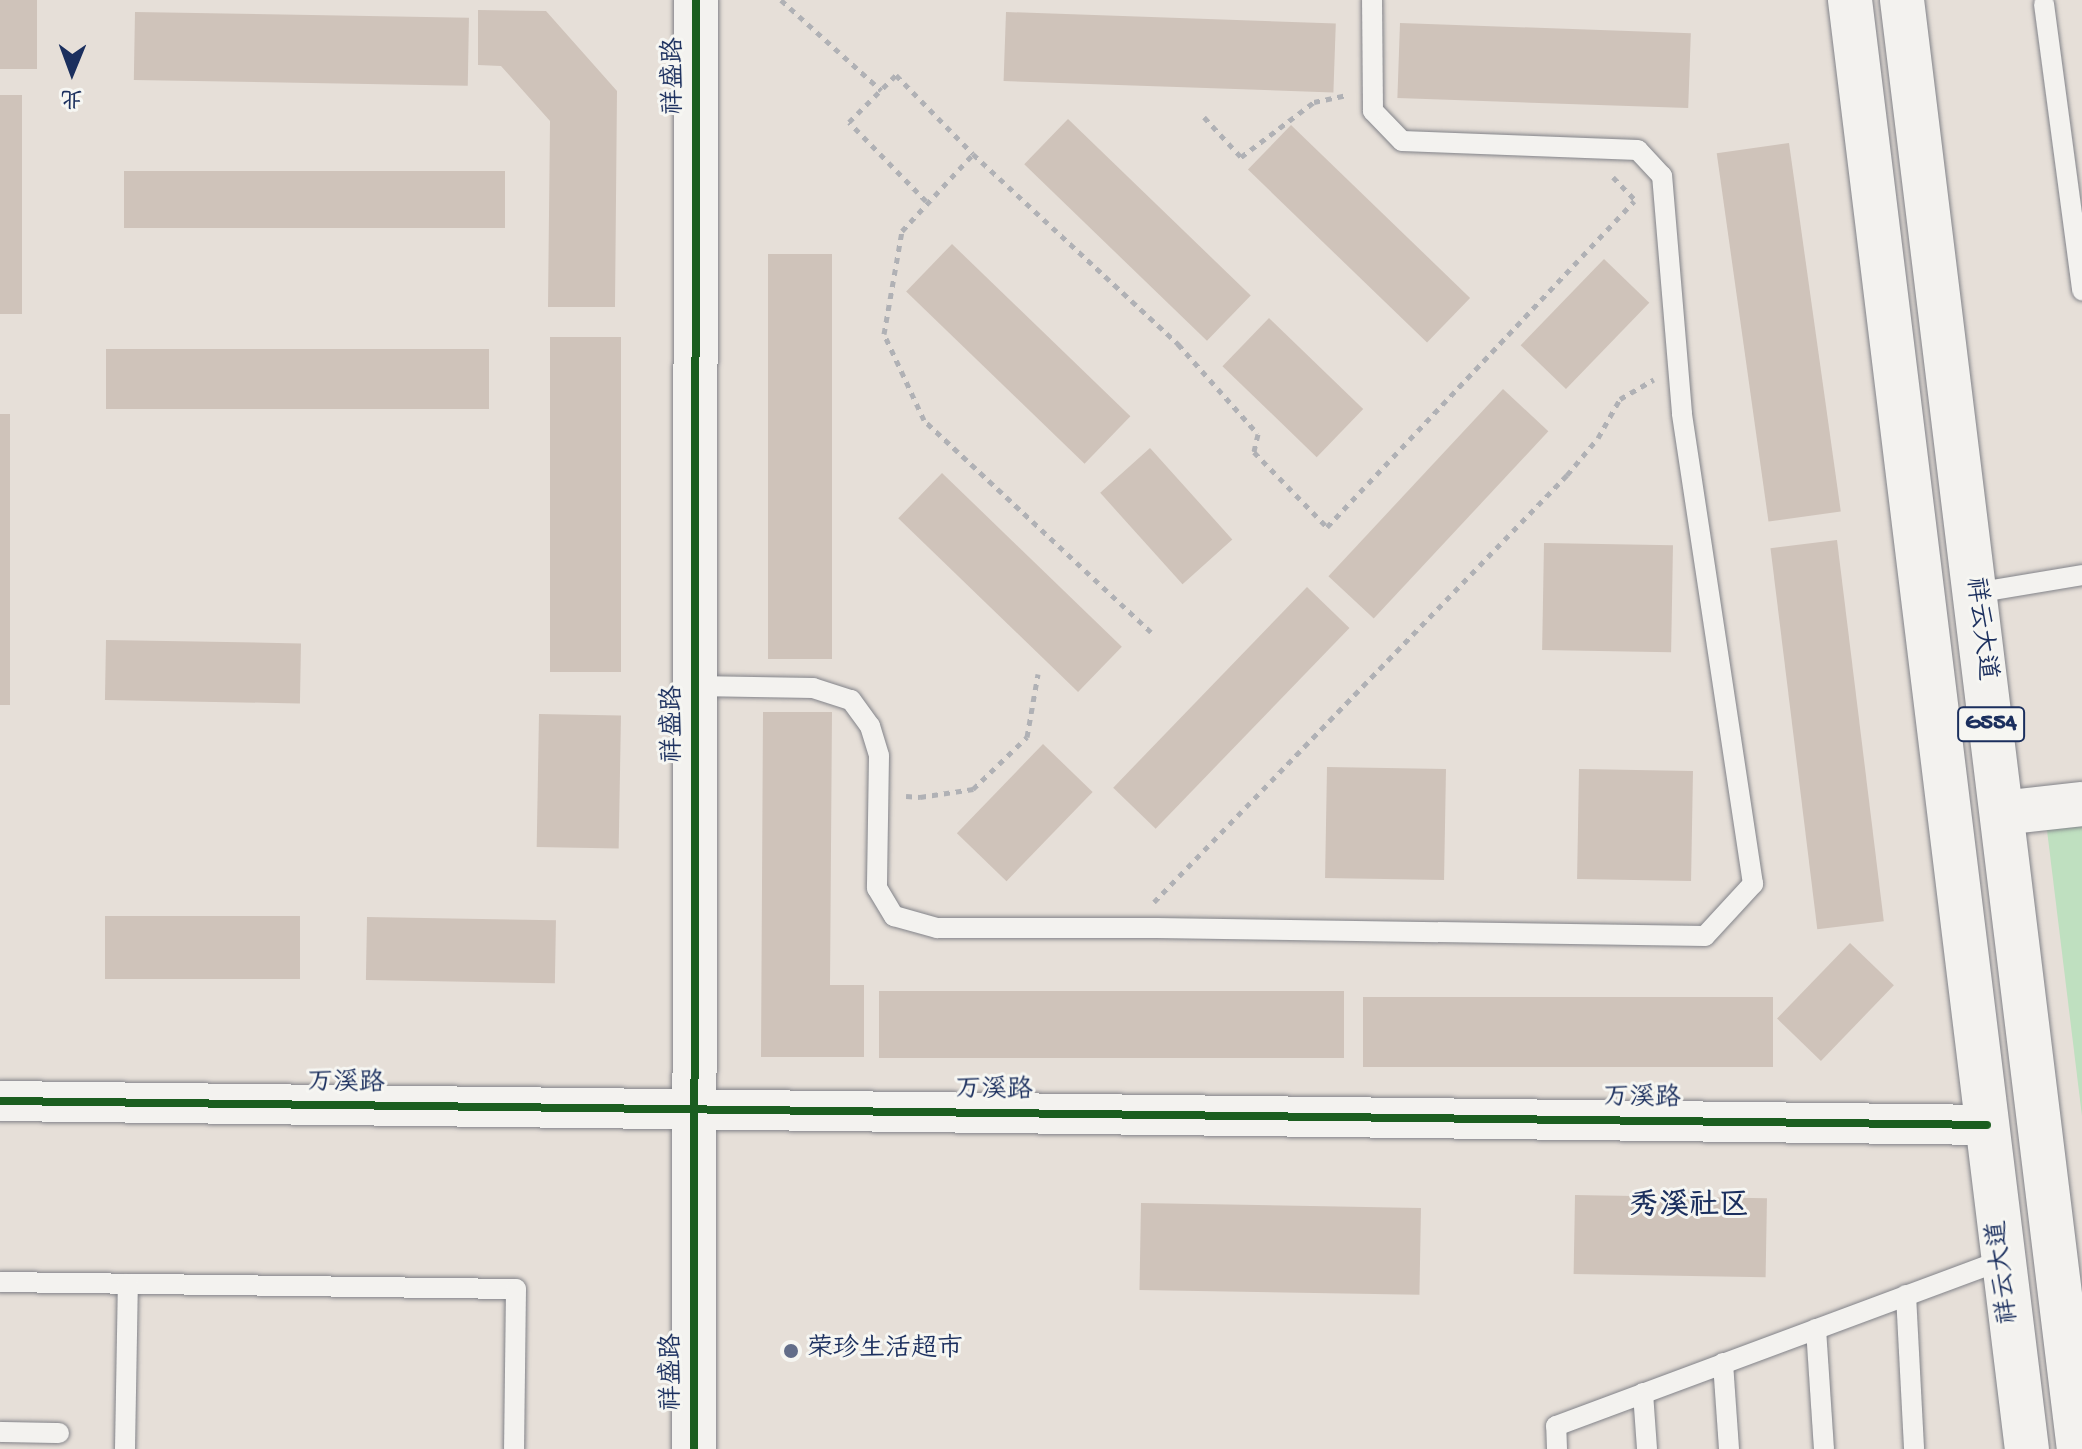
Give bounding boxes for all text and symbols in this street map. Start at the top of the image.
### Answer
north arrow [32,32,112,112]
street label: 祥盛路 [660,37,692,115]
text: 北 [60,83,83,109]
street label: 祥云大道 [1957,575,2001,683]
street label: 祥盛路 [659,685,691,763]
road number: G554 [1957,704,2025,744]
street label: 万溪路 [307,1069,385,1101]
street label: 万溪路 [955,1076,1033,1108]
street label: 万溪路 [1603,1084,1681,1116]
district label: 秀溪社区 [1629,1190,1749,1226]
street label: 祥云大道 [1983,1218,2027,1326]
street label: 祥盛路 [658,1333,690,1411]
place label: 荣珍生活超市 [807,1335,963,1367]
marker: 荣珍生活超市 [782,1342,800,1360]

